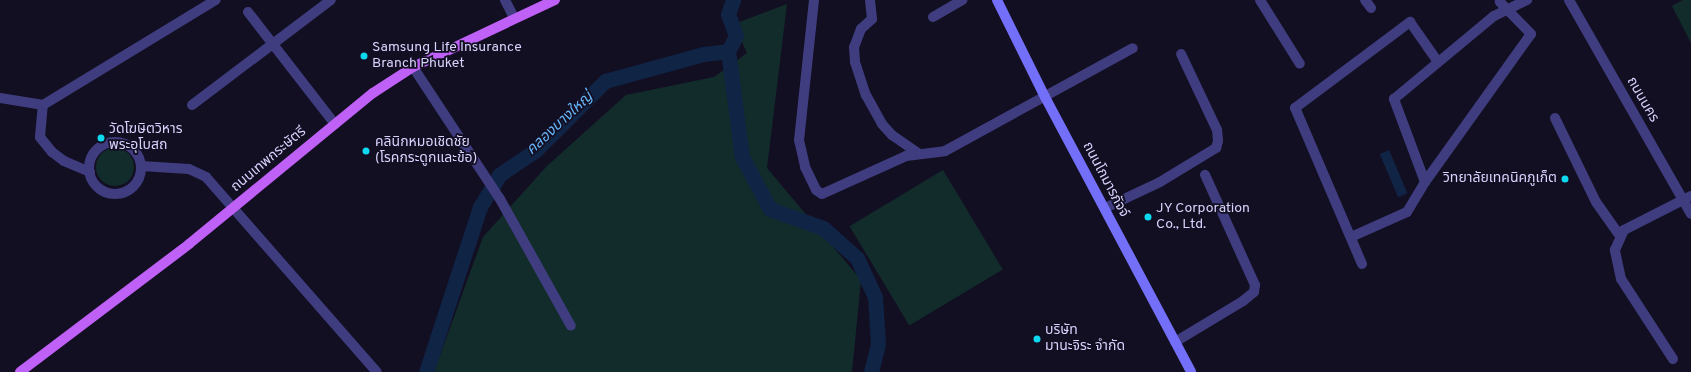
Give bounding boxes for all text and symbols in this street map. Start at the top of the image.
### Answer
place label: Samsung Life Insurance Branch Phuket [372,40,522,72]
marker: Samsung Life Insurance Branch Phuket [359,51,369,61]
street label: ถนนนคร [1622,74,1662,126]
water label: คลองบางใหญ่ [523,89,597,159]
place label: วัดโฆษิตวิหาร พระอุโบสถ [109,122,183,154]
street label: ถนนเทพกระษัตรี [228,124,310,196]
marker: วัดโฆษิตวิหาร พระอุโบสถ [96,133,106,143]
place label: คลินิกหมอเชิดชัย (โรคกระดูกและข้อ) [375,135,477,168]
street label: ถนนโกมารภัจจ์ [1078,140,1132,220]
marker: คลินิกหมอเชิดชัย (โรคกระดูกและข้อ) [360,145,372,157]
place label: วิทยาลัยเทคนิคภูเก็ต [1443,171,1557,187]
marker: วิทยาลัยเทคนิคภูเก็ต [1560,174,1570,184]
place label: JY Corporation Co., Ltd. [1156,201,1251,234]
marker: JY Corporation Co., Ltd. [1143,212,1153,222]
place label: บริษัท มานะจิระ จำกัด [1045,323,1125,356]
marker: บริษัท มานะจิระ จำกัด [1032,334,1042,344]

